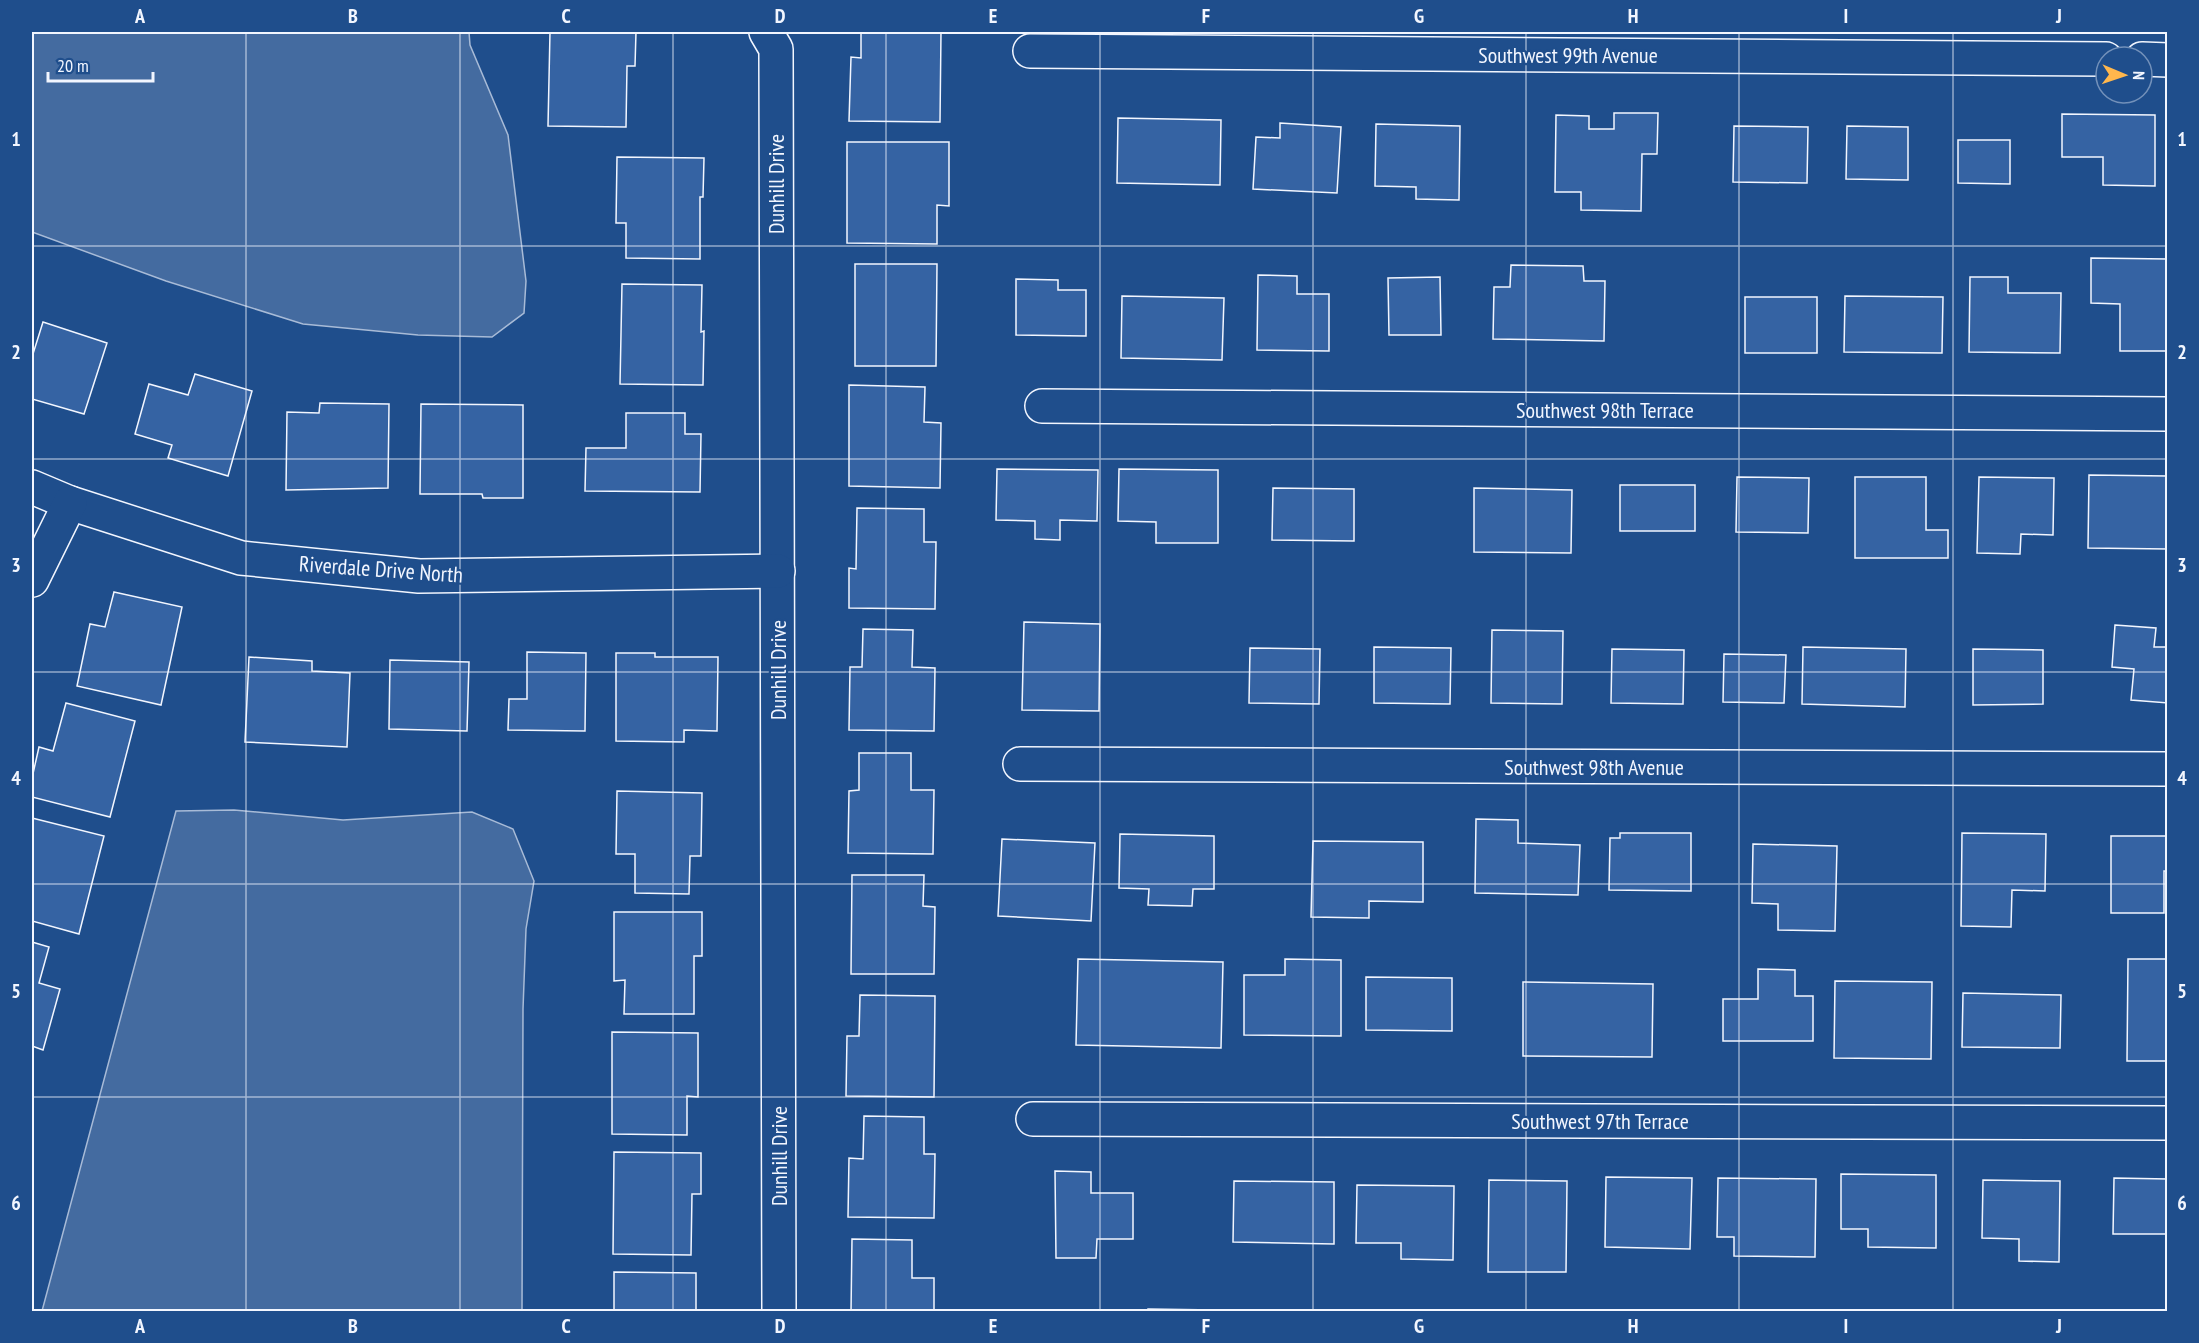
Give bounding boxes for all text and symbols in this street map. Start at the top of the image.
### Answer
text: A [134,3,146,29]
text: B [348,3,358,29]
text: C [561,3,571,29]
text: D [775,3,786,29]
text: E [989,3,997,29]
text: F [1202,3,1210,29]
text: G [1414,3,1424,29]
text: H [1628,3,1638,29]
text: I [1844,3,1848,29]
text: J [2055,3,2062,29]
street label: Southwest 99th Avenue [1478,41,1658,69]
scale bar [48,45,153,83]
north arrow [2094,45,2154,105]
text: 20 m [57,54,89,77]
text: N [2129,71,2149,80]
text: 1 [11,126,21,152]
text: 1 [2177,126,2187,152]
street label: Dunhill Drive [762,134,790,234]
text: 2 [11,339,21,365]
text: 2 [2177,339,2187,365]
street label: Southwest 98th Terrace [1516,396,1694,424]
street label: Riverdale Drive North [298,549,464,589]
text: 3 [11,552,21,578]
text: 3 [2177,552,2187,578]
street label: Dunhill Drive [764,620,792,720]
street label: Southwest 98th Avenue [1504,753,1684,781]
text: 4 [11,765,21,791]
text: 4 [2177,765,2187,791]
text: 5 [11,978,21,1004]
text: 5 [2177,978,2187,1004]
street label: Dunhill Drive [765,1106,793,1206]
street label: Southwest 97th Terrace [1511,1107,1689,1135]
text: 6 [11,1190,21,1216]
text: 6 [2177,1190,2187,1216]
text: A [134,1313,146,1339]
text: B [348,1313,358,1339]
text: C [561,1313,571,1339]
text: D [775,1313,786,1339]
text: E [989,1313,997,1339]
text: F [1202,1313,1210,1339]
text: G [1414,1313,1424,1339]
text: H [1628,1313,1638,1339]
text: I [1844,1313,1848,1339]
text: J [2055,1313,2062,1339]

